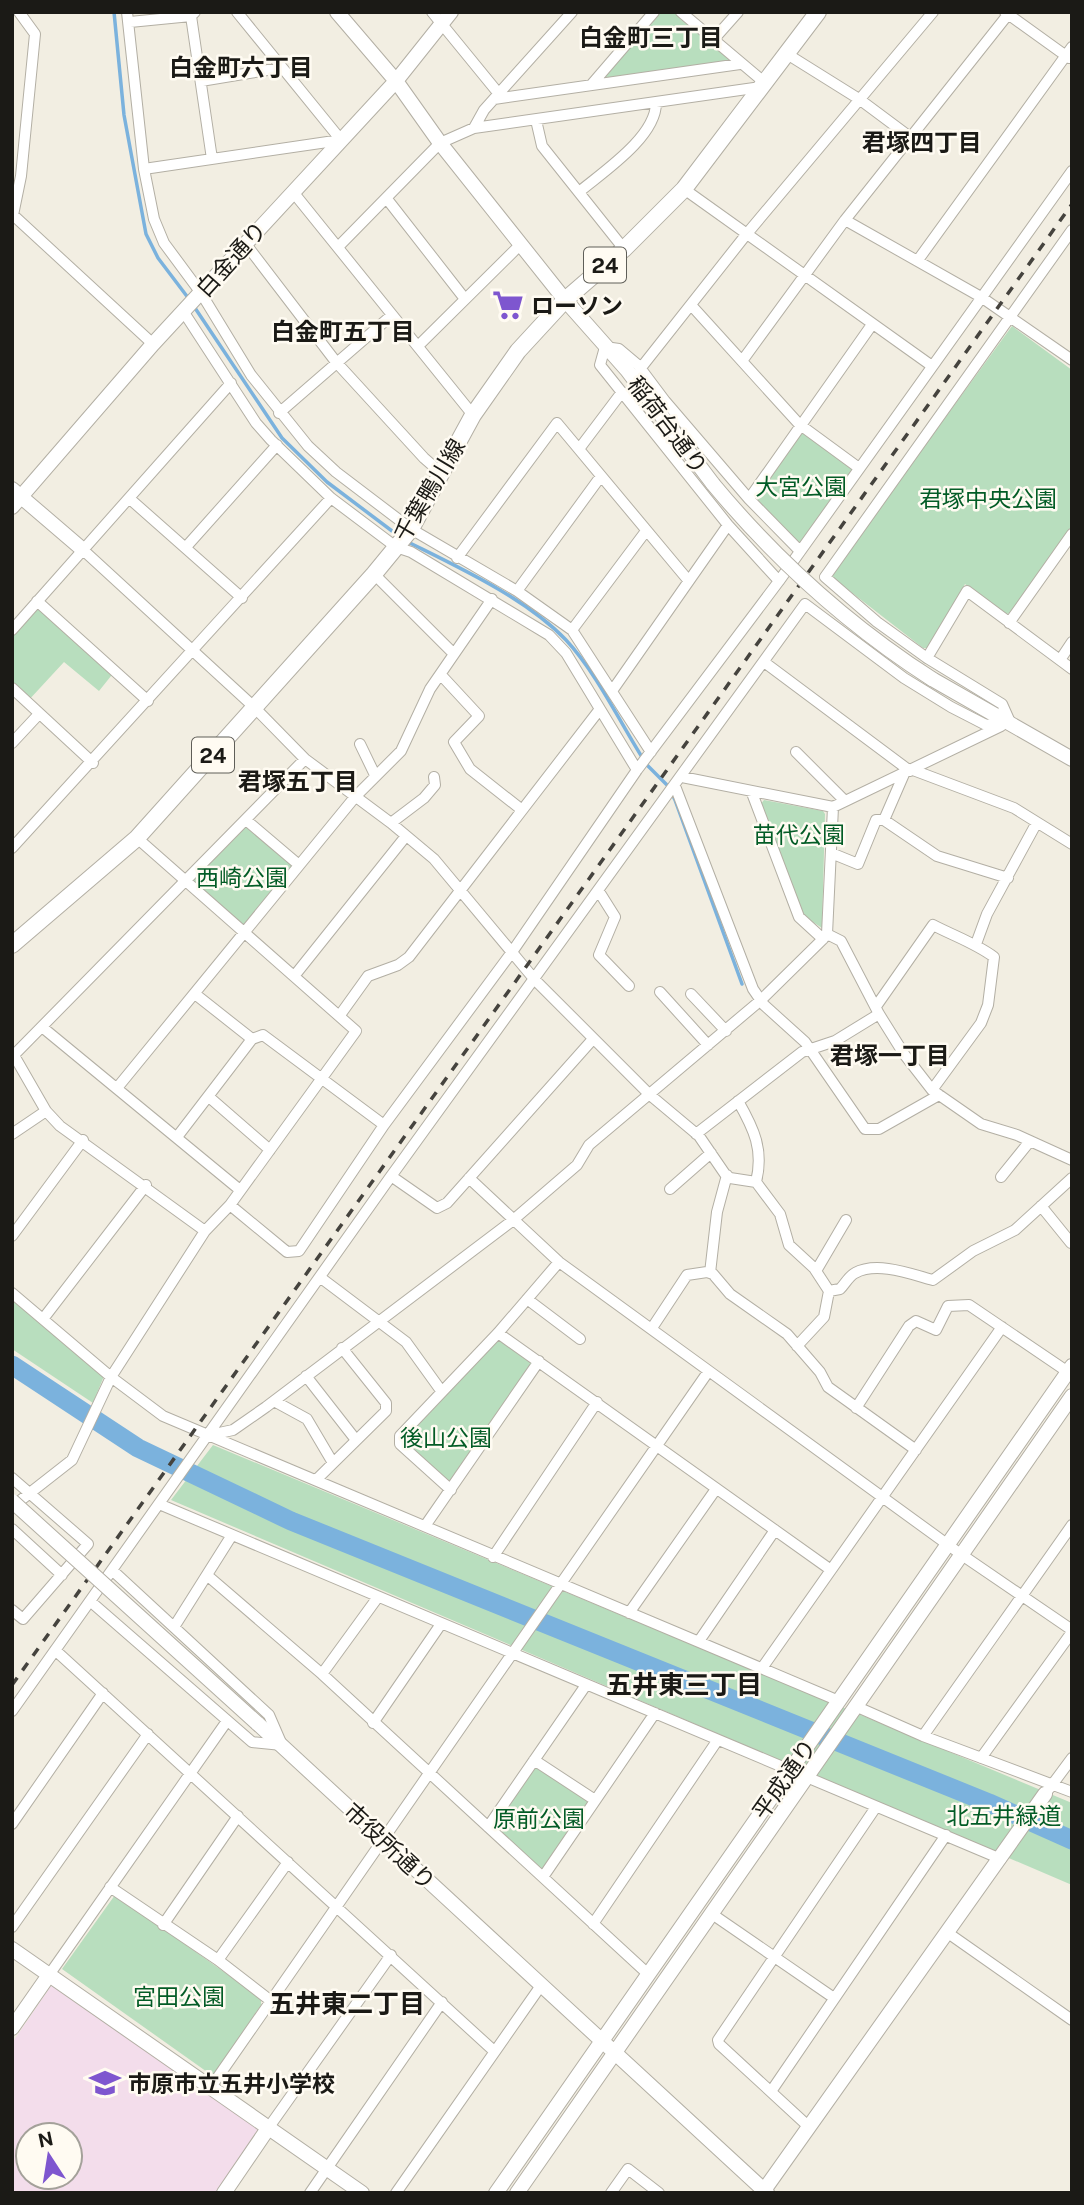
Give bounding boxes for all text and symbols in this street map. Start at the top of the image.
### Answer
district label: 白金町三丁目 [579,23,723,51]
district label: 白金町六丁目 [169,53,313,81]
district label: 君塚四丁目 [862,128,982,156]
street label: 白金通り [190,216,272,302]
road number: 24 [584,247,626,282]
supermarket icon: ローソン [491,288,525,322]
place label: ローソン [531,292,623,319]
district label: 白金町五丁目 [271,317,415,345]
street label: 稲荷台通り [623,371,713,479]
street label: 千葉鴨川線 [388,434,470,546]
park label: 大宮公園 [755,473,847,500]
park label: 君塚中央公園 [919,485,1057,512]
road number: 24 [192,738,234,772]
district label: 君塚五丁目 [238,767,358,795]
park label: 苗代公園 [753,821,845,848]
park label: 西崎公園 [196,864,288,891]
district label: 君塚一丁目 [830,1041,950,1069]
park label: 後山公園 [400,1424,492,1451]
district label: 五井東三丁目 [606,1669,762,1700]
street label: 平成通り [747,1734,821,1824]
street label: 市役所通り [339,1797,441,1895]
park label: 北五井緑道 [947,1802,1062,1829]
park label: 原前公園 [493,1805,585,1832]
park label: 宮田公園 [133,1983,225,2010]
district label: 五井東二丁目 [269,1988,425,2019]
school or university icon: 市原市立五井小学校 [88,2066,122,2100]
place label: 市原市立五井小学校 [128,2070,335,2097]
north arrow [14,2121,84,2191]
text: N [36,2127,55,2152]

